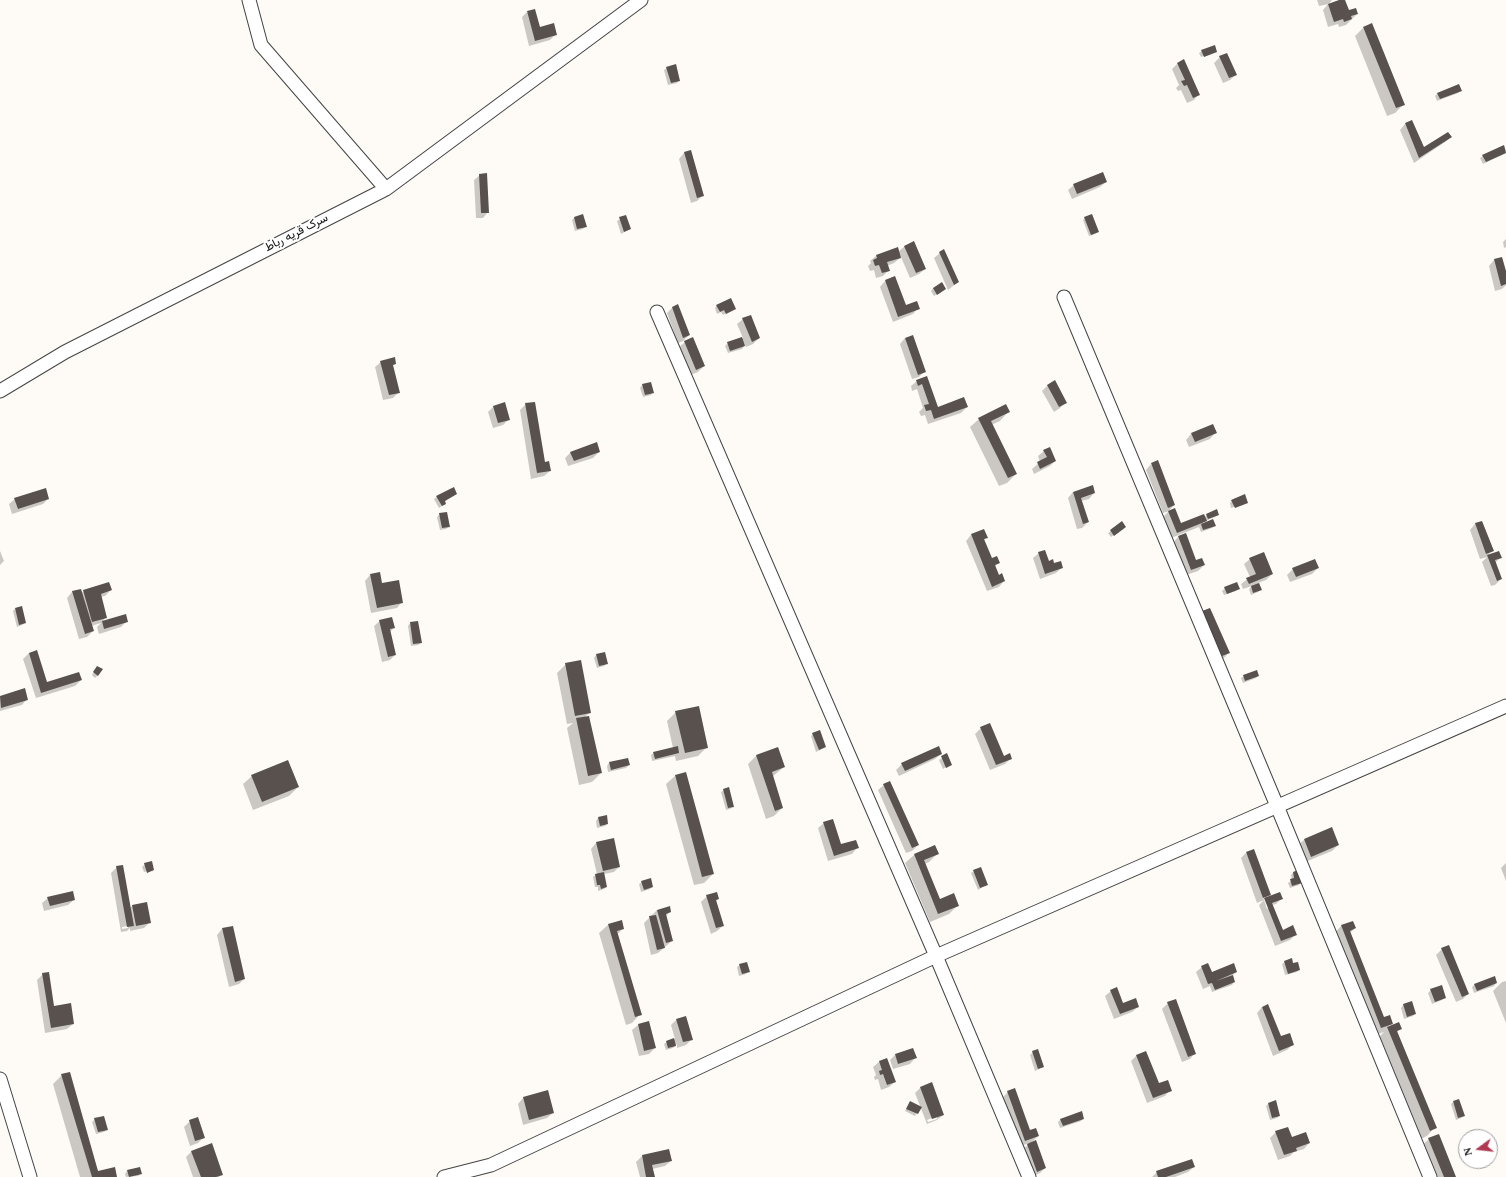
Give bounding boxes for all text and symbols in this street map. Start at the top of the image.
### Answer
street label: سرک قریه رباط [263,212,331,256]
north arrow [1458,1129,1498,1169]
text: N [1461,1146,1474,1157]

